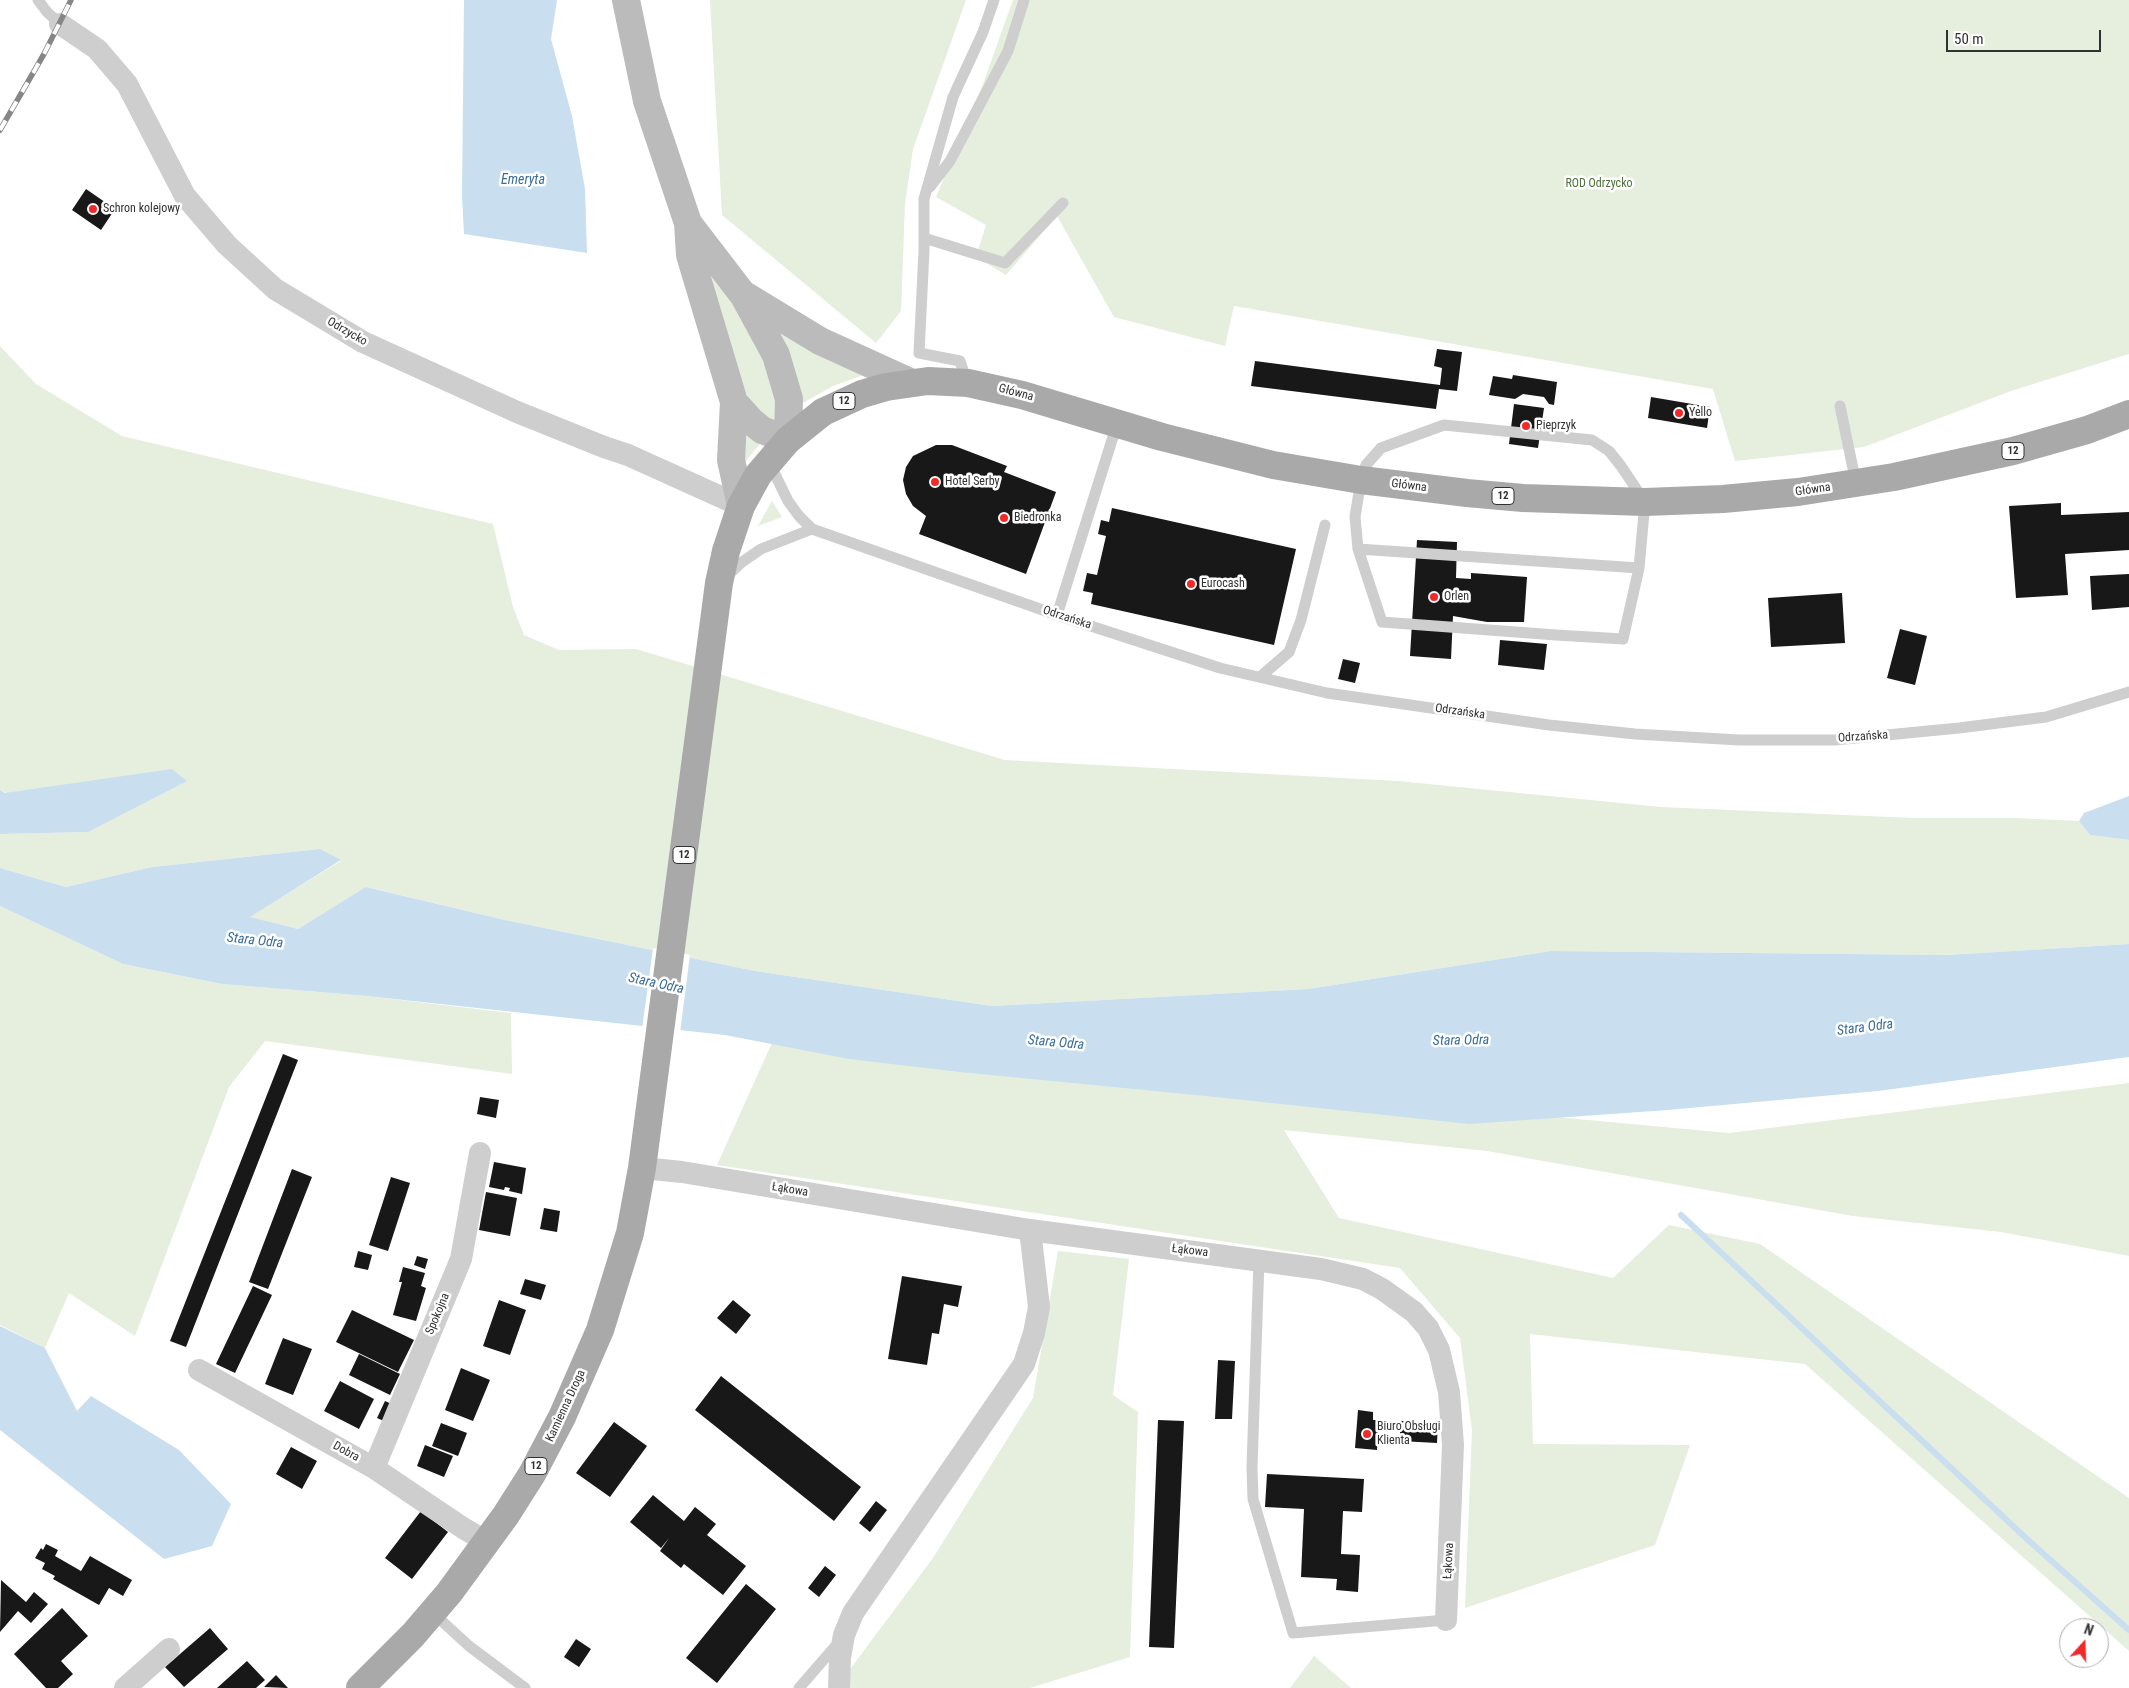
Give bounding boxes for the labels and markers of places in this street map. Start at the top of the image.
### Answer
place label: Schron kolejowy [103,202,180,216]
marker: Schron kolejowy [87,203,99,215]
place label: Yello [1689,406,1712,420]
marker: Yello [1673,407,1685,419]
place label: Pieprzyk [1536,419,1576,433]
marker: Pieprzyk [1520,420,1532,432]
place label: Hotel Serby [945,475,1000,489]
marker: Hotel Serby [929,476,941,488]
place label: Biedronka [1014,511,1061,525]
marker: Biedronka [998,512,1010,524]
place label: Eurocash [1201,577,1245,591]
marker: Eurocash [1185,578,1197,590]
place label: Orlen [1444,590,1469,604]
marker: Orlen [1428,591,1440,603]
place label: Biuro Obsługi Klienta [1377,1420,1441,1448]
marker: Biuro Obsługi Klienta [1361,1428,1373,1440]

